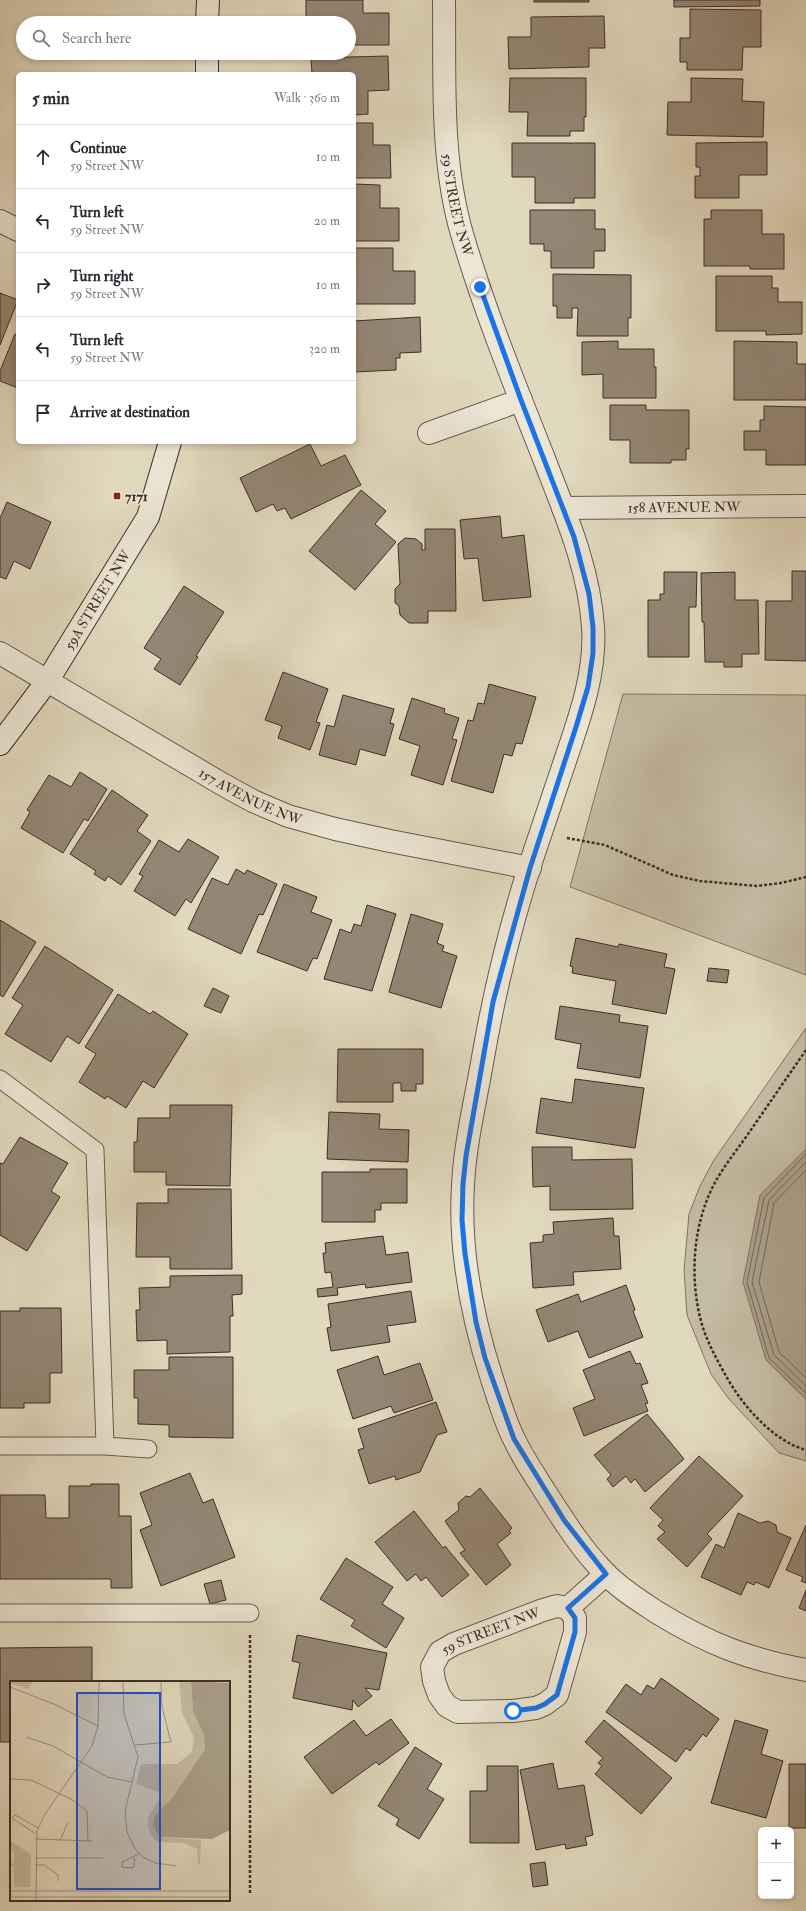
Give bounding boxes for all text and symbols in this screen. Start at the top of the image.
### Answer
search box [16,16,356,60]
icon: search [30,27,52,49]
text: Search here [62,29,131,48]
text: 5 min [32,88,70,109]
text: Walk · 360 m [274,90,340,106]
text: Continue [70,139,126,158]
icon: ahead [32,146,54,168]
text: 10 m [316,149,340,165]
street label: 59 STREET NW [439,153,477,259]
text: 59 Street NW [70,158,144,174]
text: Turn left [70,203,124,222]
icon: left [32,210,54,232]
text: 20 m [314,213,340,229]
text: 59 Street NW [70,222,144,238]
text: Turn right [70,267,133,286]
icon: right [32,274,54,296]
text: 10 m [316,277,340,293]
route end [471,278,489,296]
text: 59 Street NW [70,286,144,302]
text: Turn left [70,331,124,350]
icon: left [32,338,54,360]
text: 320 m [309,341,340,357]
text: 59 Street NW [70,350,144,366]
icon: arrive [32,402,54,424]
text: Arrive at destination [70,403,190,422]
place label: 7171 [125,488,148,505]
marker: 7171 [112,491,122,501]
street label: 158 AVENUE NW [628,498,741,516]
street label: 59A STREET NW [60,546,135,653]
street label: 157 AVENUE NW [196,764,305,828]
street label: 59 STREET NW [438,1603,543,1658]
inset map [10,1681,230,1901]
route start [504,1702,522,1720]
map controls [758,1827,794,1899]
button: + [758,1827,794,1863]
button: − [758,1863,794,1899]

